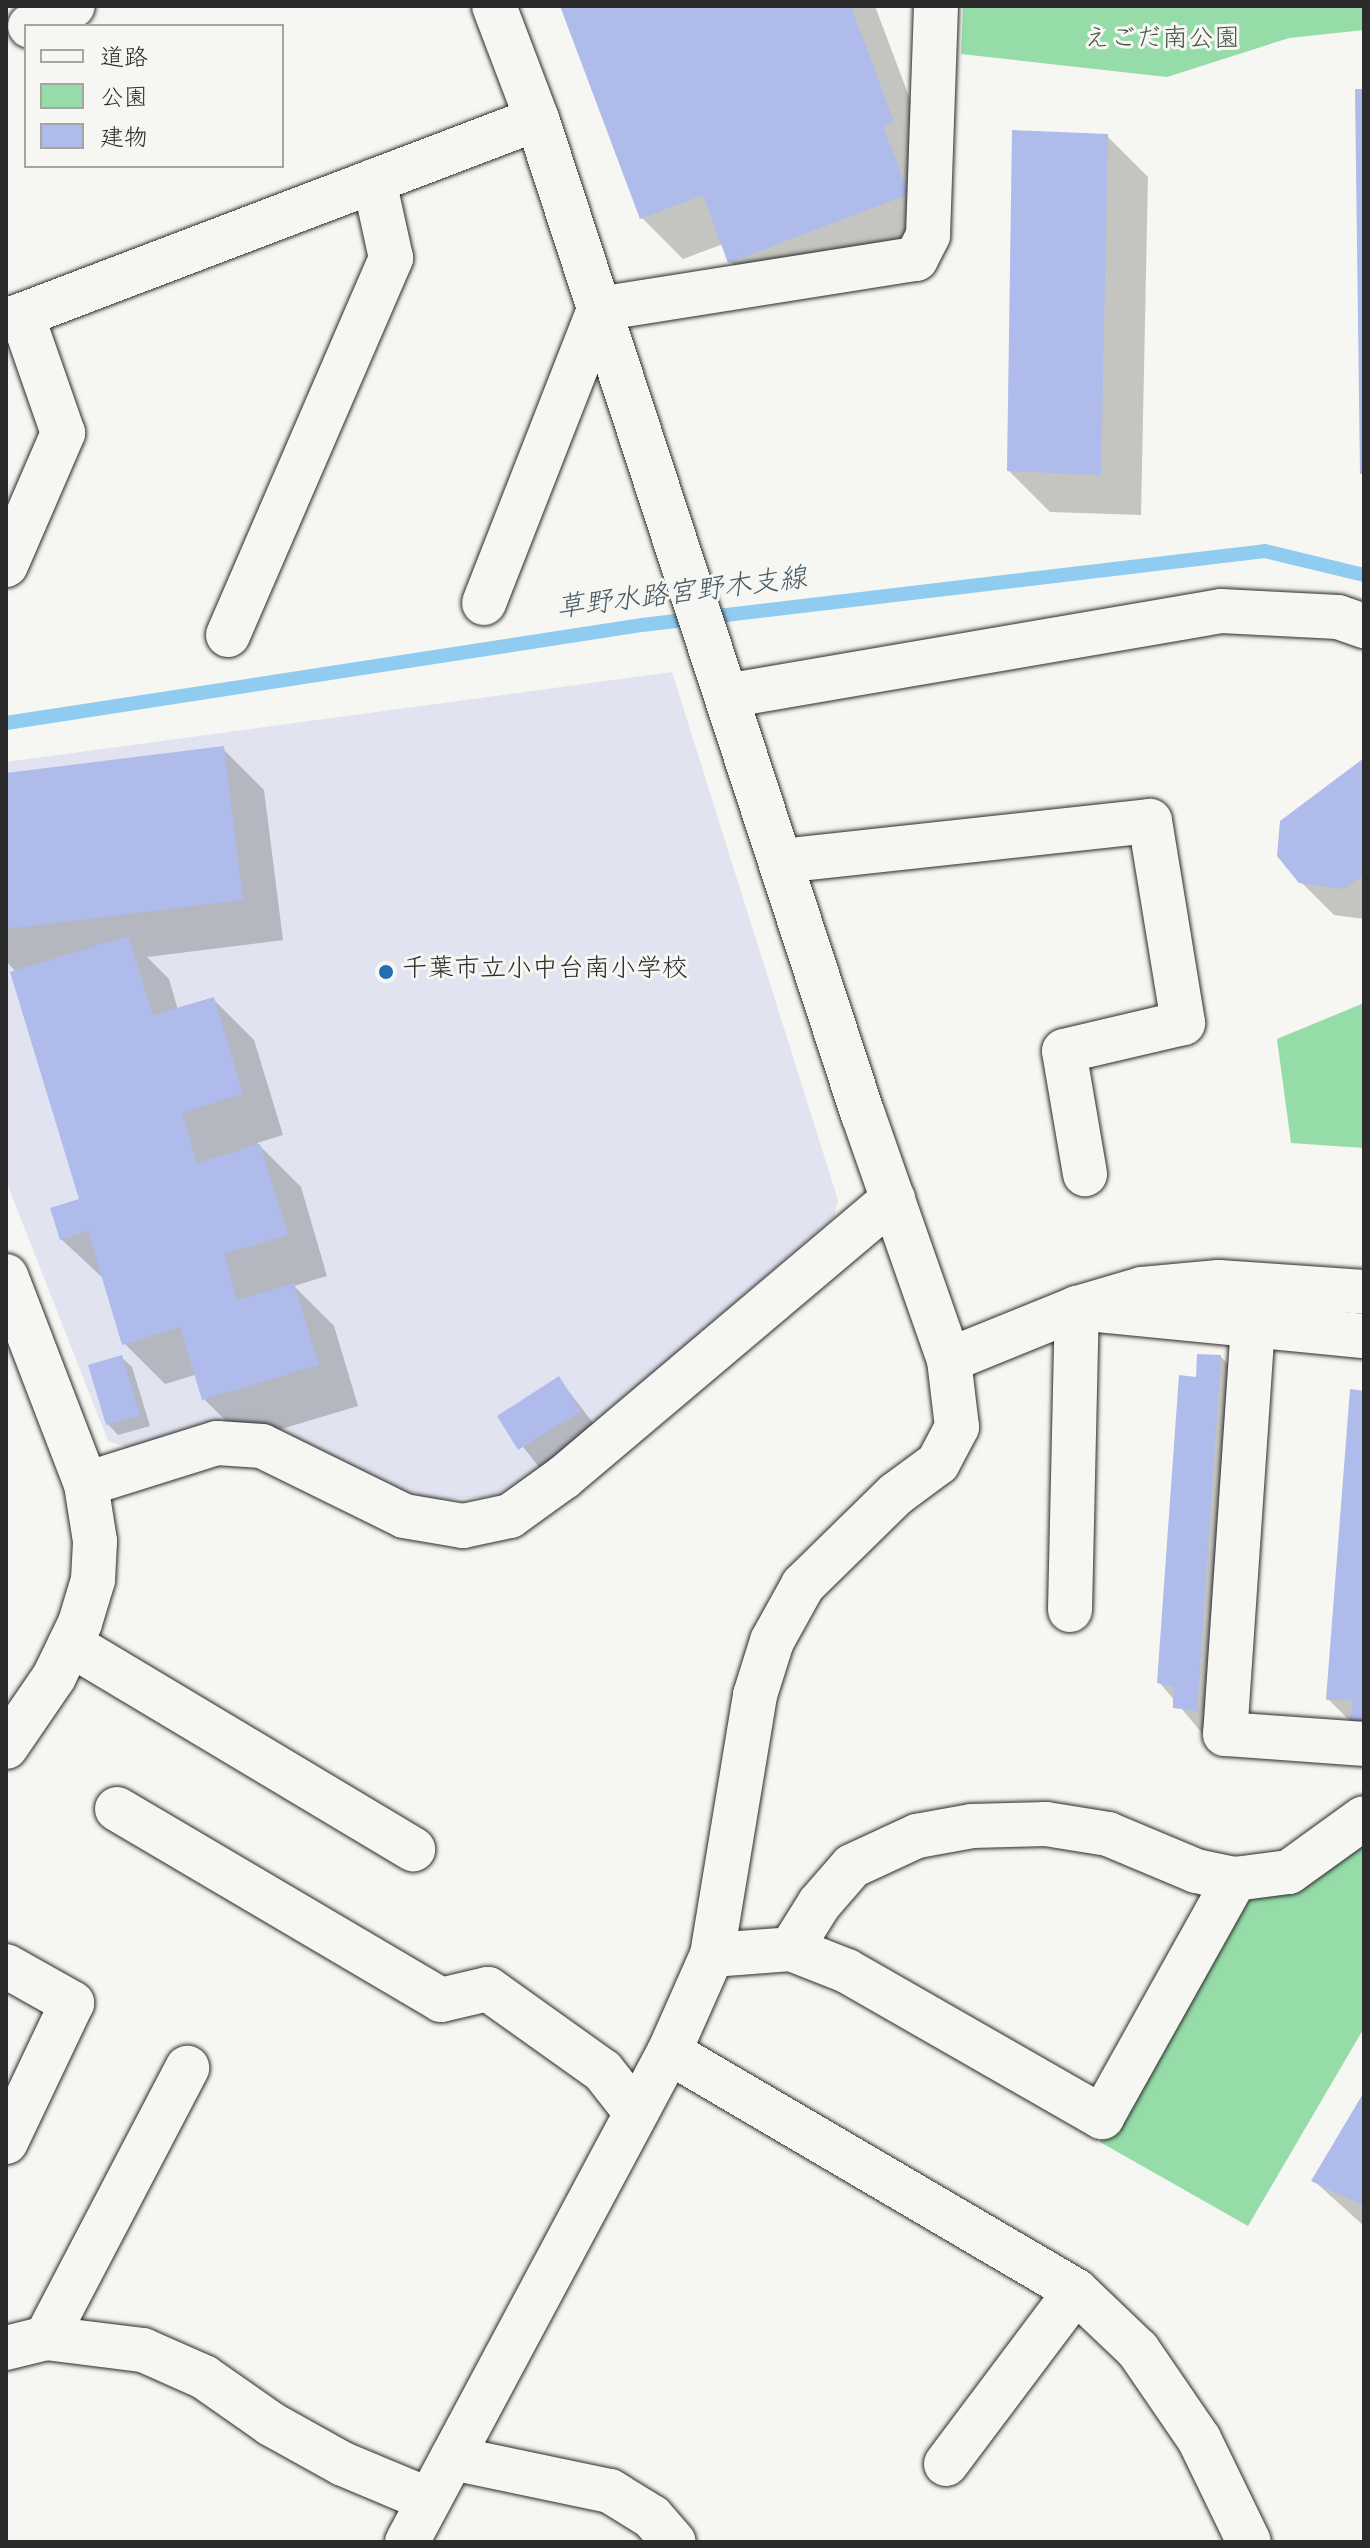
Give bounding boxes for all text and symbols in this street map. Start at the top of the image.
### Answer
legend [24,24,284,168]
park label: えごだ南公園 [1084,26,1240,58]
text: 道路 [100,46,148,75]
text: 公園 [100,86,148,115]
text: 建物 [100,126,148,155]
water label: 草野水路宮野木支線 [555,564,809,628]
place label: 千葉市立小中台南小学校 [402,956,688,988]
marker: 千葉市立小中台南小学校 [377,963,395,981]

